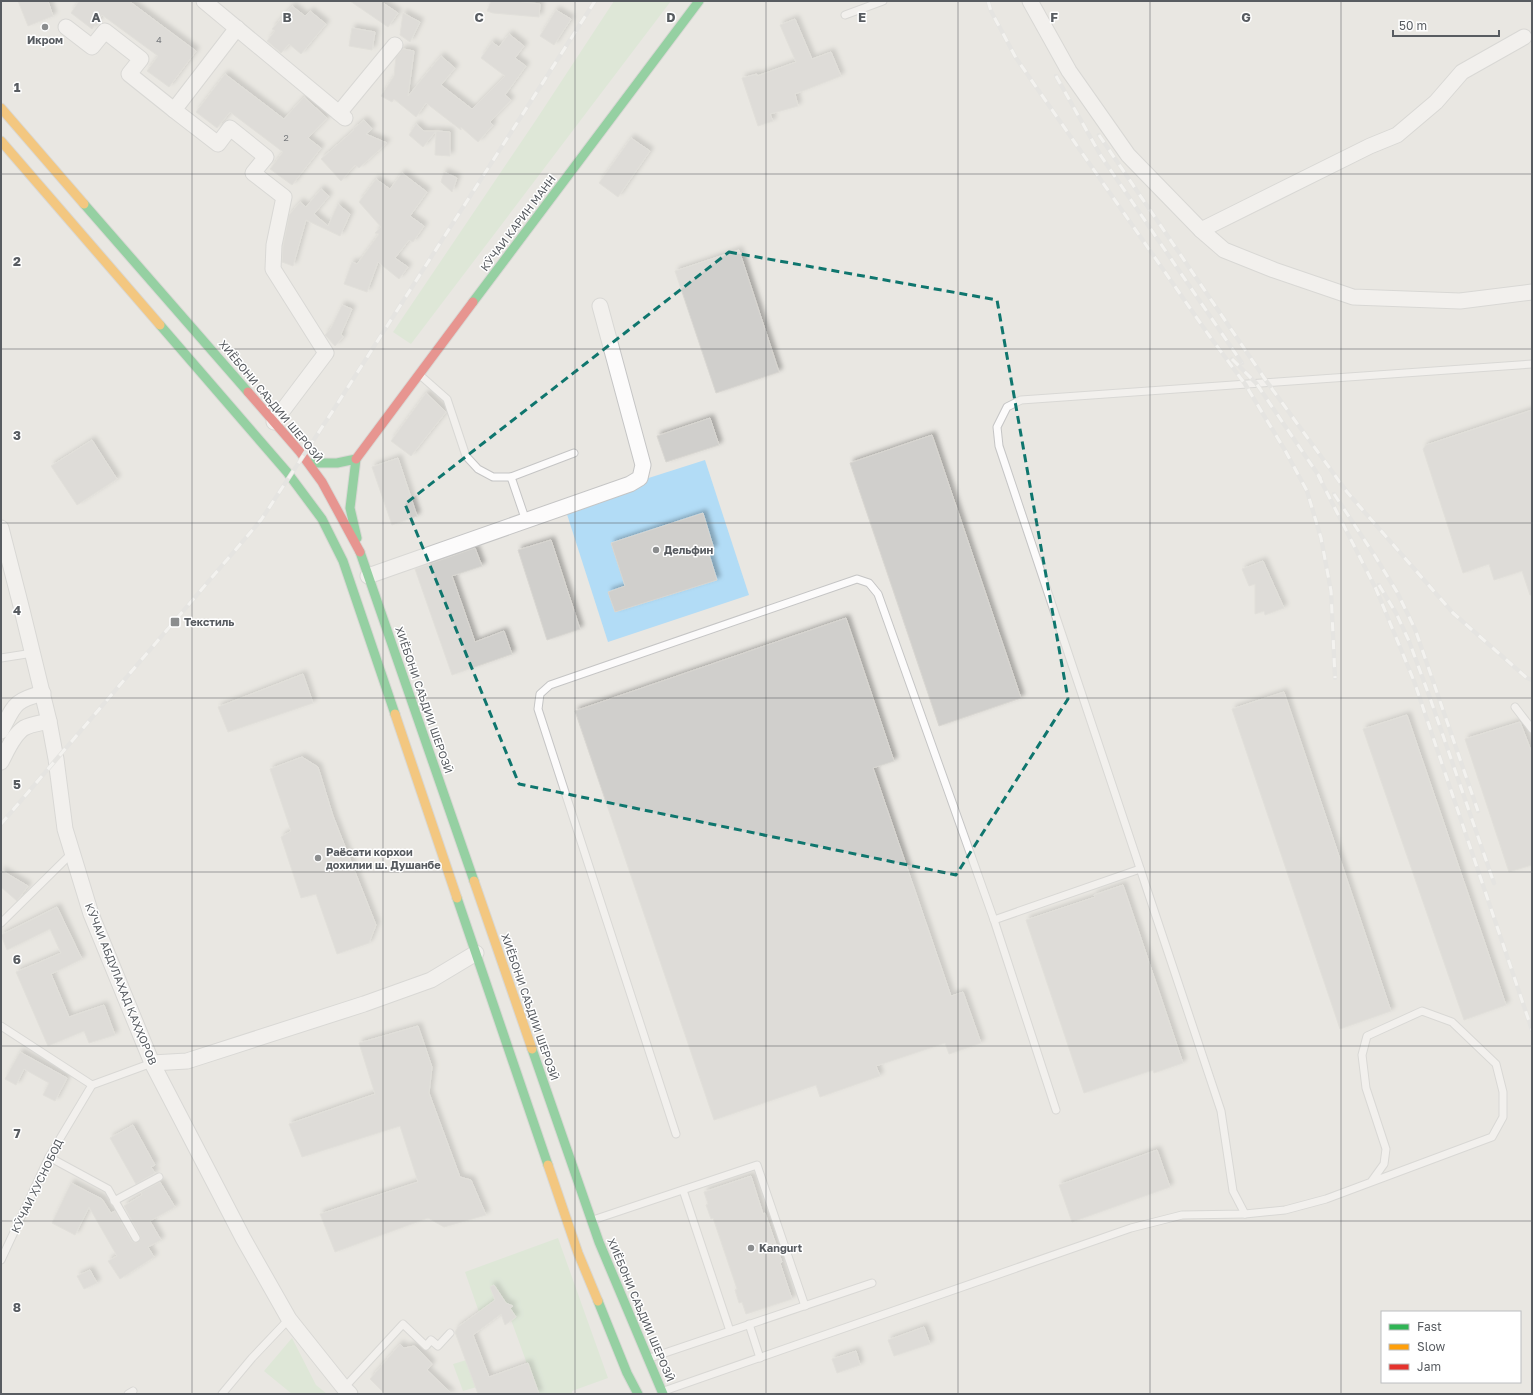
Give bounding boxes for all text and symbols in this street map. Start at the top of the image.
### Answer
text: A [91,9,101,25]
text: B [282,9,292,25]
text: C [474,9,484,25]
text: D [666,9,676,25]
text: E [858,9,866,25]
text: F [1050,9,1058,25]
text: G [1241,9,1251,25]
scale bar [1393,12,1499,38]
text: 50 m [1399,18,1427,33]
marker: Икром [40,22,50,32]
place label: Икром [27,33,63,46]
house number: 4 [156,34,162,45]
text: 1 [14,79,21,95]
house number: 2 [283,132,289,143]
street label: КӮЧАИ КАРИН МАНН [477,172,558,273]
text: 2 [13,253,21,269]
street label: ХИЁБОНИ САЪДИИ ШЕРОЗӢ [217,337,326,464]
text: 3 [13,427,21,443]
place label: Дельфин [664,543,714,556]
marker: Дельфин [651,545,661,555]
text: 4 [13,602,21,618]
place label: Текстиль [184,615,234,628]
marker: Текстиль [169,616,181,628]
street label: ХИЁБОНИ САЪДИИ ШЕРОЗӢ [393,625,456,775]
text: 5 [13,776,21,792]
place label: Раёсати корхои дохилии ш. Душанбе [326,845,441,871]
marker: Раёсати корхои дохилии ш. Душанбе [313,853,323,863]
street label: КӮЧАИ АБДУЛАҲАД ҚАҲҲОРОВ [83,901,160,1067]
street label: ХИЁБОНИ САЪДИИ ШЕРОЗӢ [499,932,562,1082]
text: 6 [13,951,21,967]
text: 7 [13,1125,21,1141]
street label: КӮЧАИ ҲУСНОБОД [8,1137,65,1235]
street label: ХИЁБОНИ САЪДИИ ШЕРОЗӢ [605,1236,678,1384]
place label: Kangurt [759,1241,803,1254]
marker: Kangurt [746,1243,756,1253]
text: 8 [13,1299,21,1315]
legend [1381,1311,1521,1383]
text: Fast [1417,1319,1442,1334]
text: Slow [1417,1339,1445,1354]
text: Jam [1417,1359,1441,1374]

